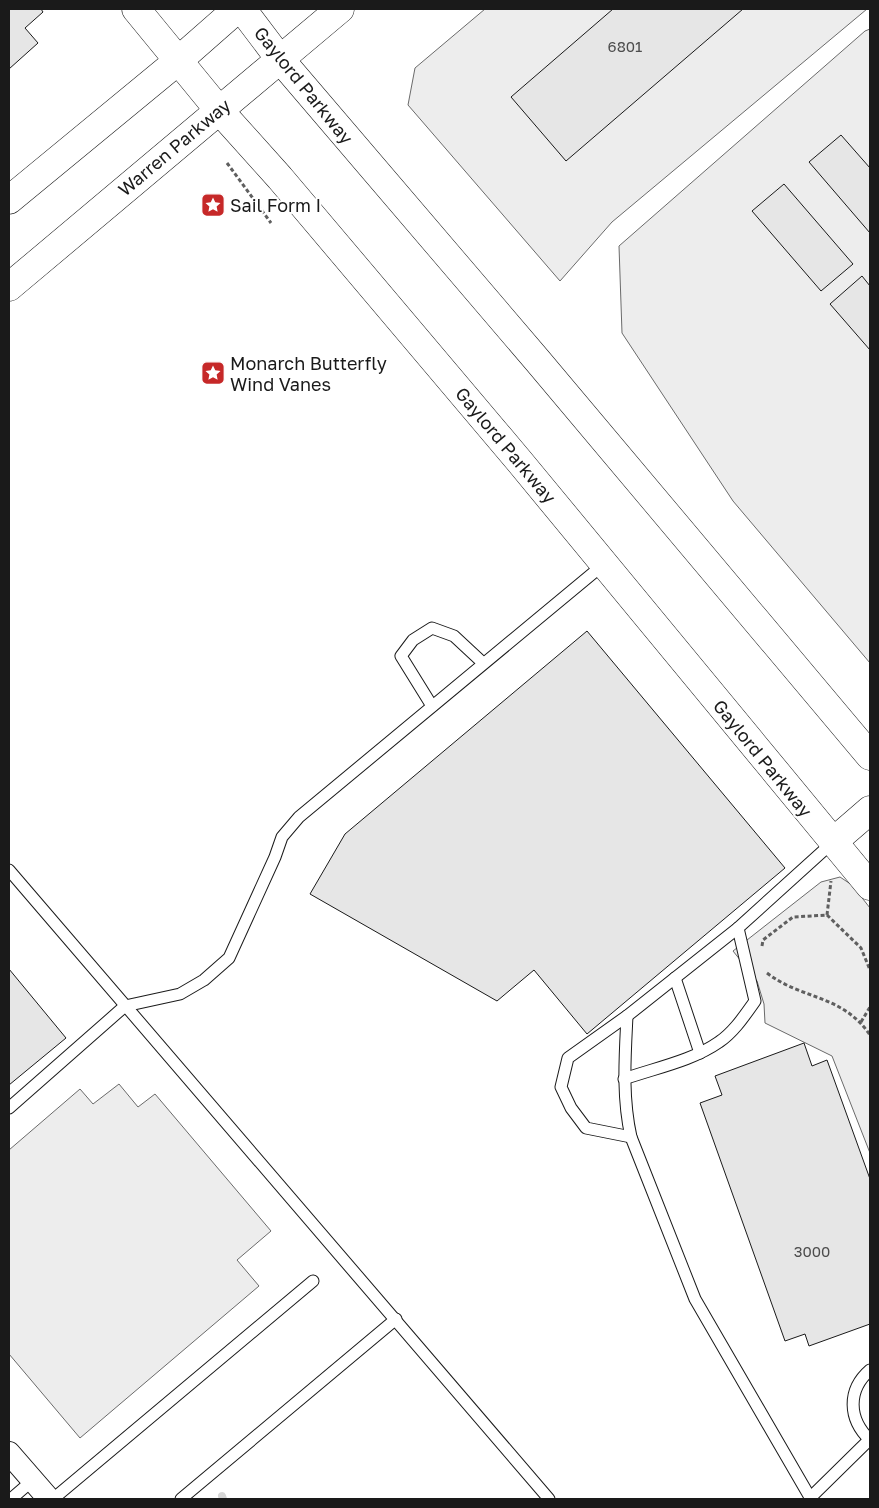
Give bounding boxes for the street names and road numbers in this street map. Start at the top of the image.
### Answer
street label: Gaylord Parkway [250,22,358,148]
street label: Warren Parkway [113,94,235,200]
street label: Gaylord Parkway [451,383,561,507]
street label: Gaylord Parkway [709,695,817,821]

